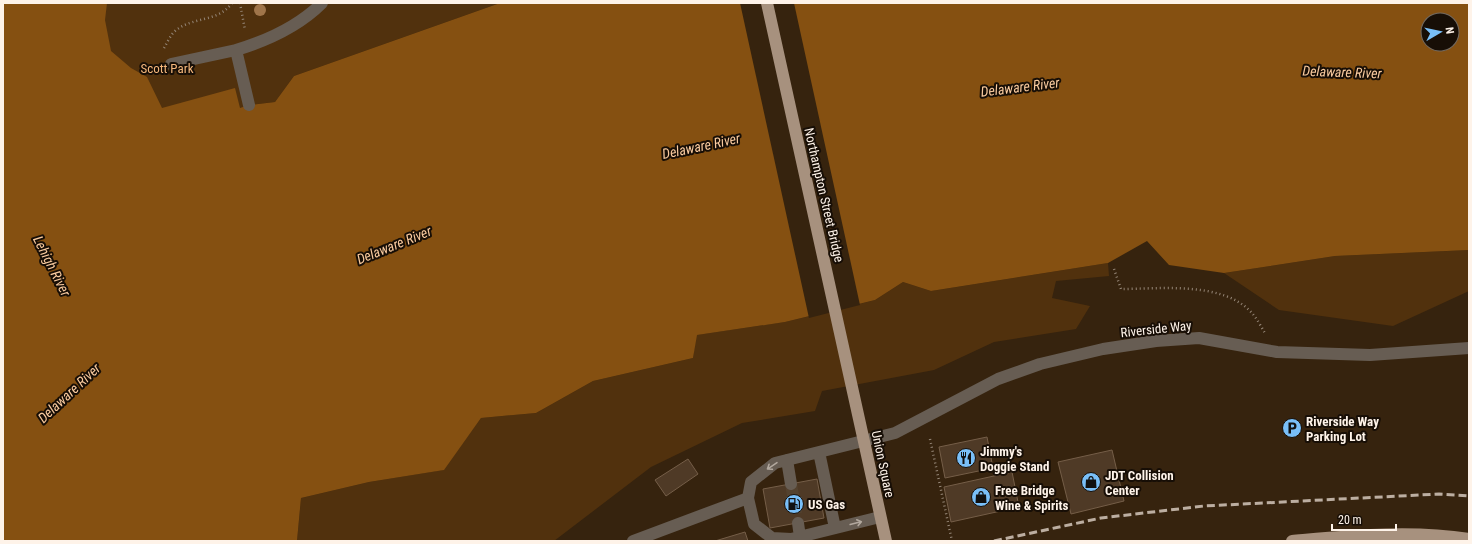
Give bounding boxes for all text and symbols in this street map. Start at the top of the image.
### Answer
north arrow [1420,12,1460,52]
text: N [1442,26,1456,35]
park label: Scott Park [140,61,194,76]
water label: Delaware River [1302,63,1383,81]
water label: Delaware River [980,74,1061,100]
street label: Northampton Street Bridge [801,126,847,264]
water label: Delaware River [661,130,742,162]
water label: Delaware River [354,222,434,267]
water label: Lehigh River [30,233,74,300]
street label: Riverside Way [1120,318,1193,340]
water label: Delaware River [35,360,104,426]
place label: Riverside Way Parking Lot [1306,414,1379,444]
parking icon: Riverside Way Parking Lot [1281,417,1303,439]
street label: Union Square [869,429,897,499]
place label: Jimmy's Doggie Stand [980,444,1049,474]
restaurant icon: Jimmy's Doggie Stand [955,447,977,469]
one-way arrow [767,462,778,470]
place label: JDT Collision Center [1105,468,1174,498]
shop icon: JDT Collision Center [1080,471,1102,493]
place label: Free Bridge Wine & Spirits [995,483,1068,513]
shop icon: Free Bridge Wine & Spirits [970,486,992,508]
fuel station icon: US Gas [783,493,805,515]
place label: US Gas [808,497,845,512]
scale bar [1332,506,1396,532]
text: 20 m [1338,513,1362,527]
one-way arrow [849,519,862,526]

